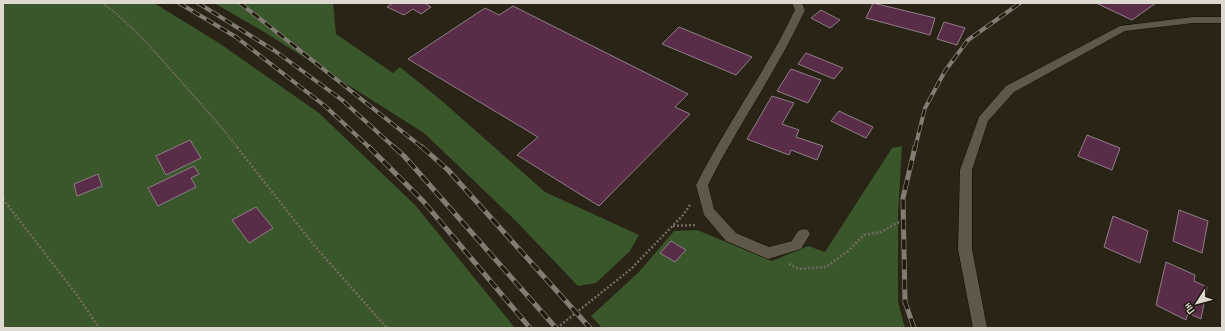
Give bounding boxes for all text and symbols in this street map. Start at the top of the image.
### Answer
north arrow [1177,283,1217,323]
text: Пн [1181,300,1198,317]

